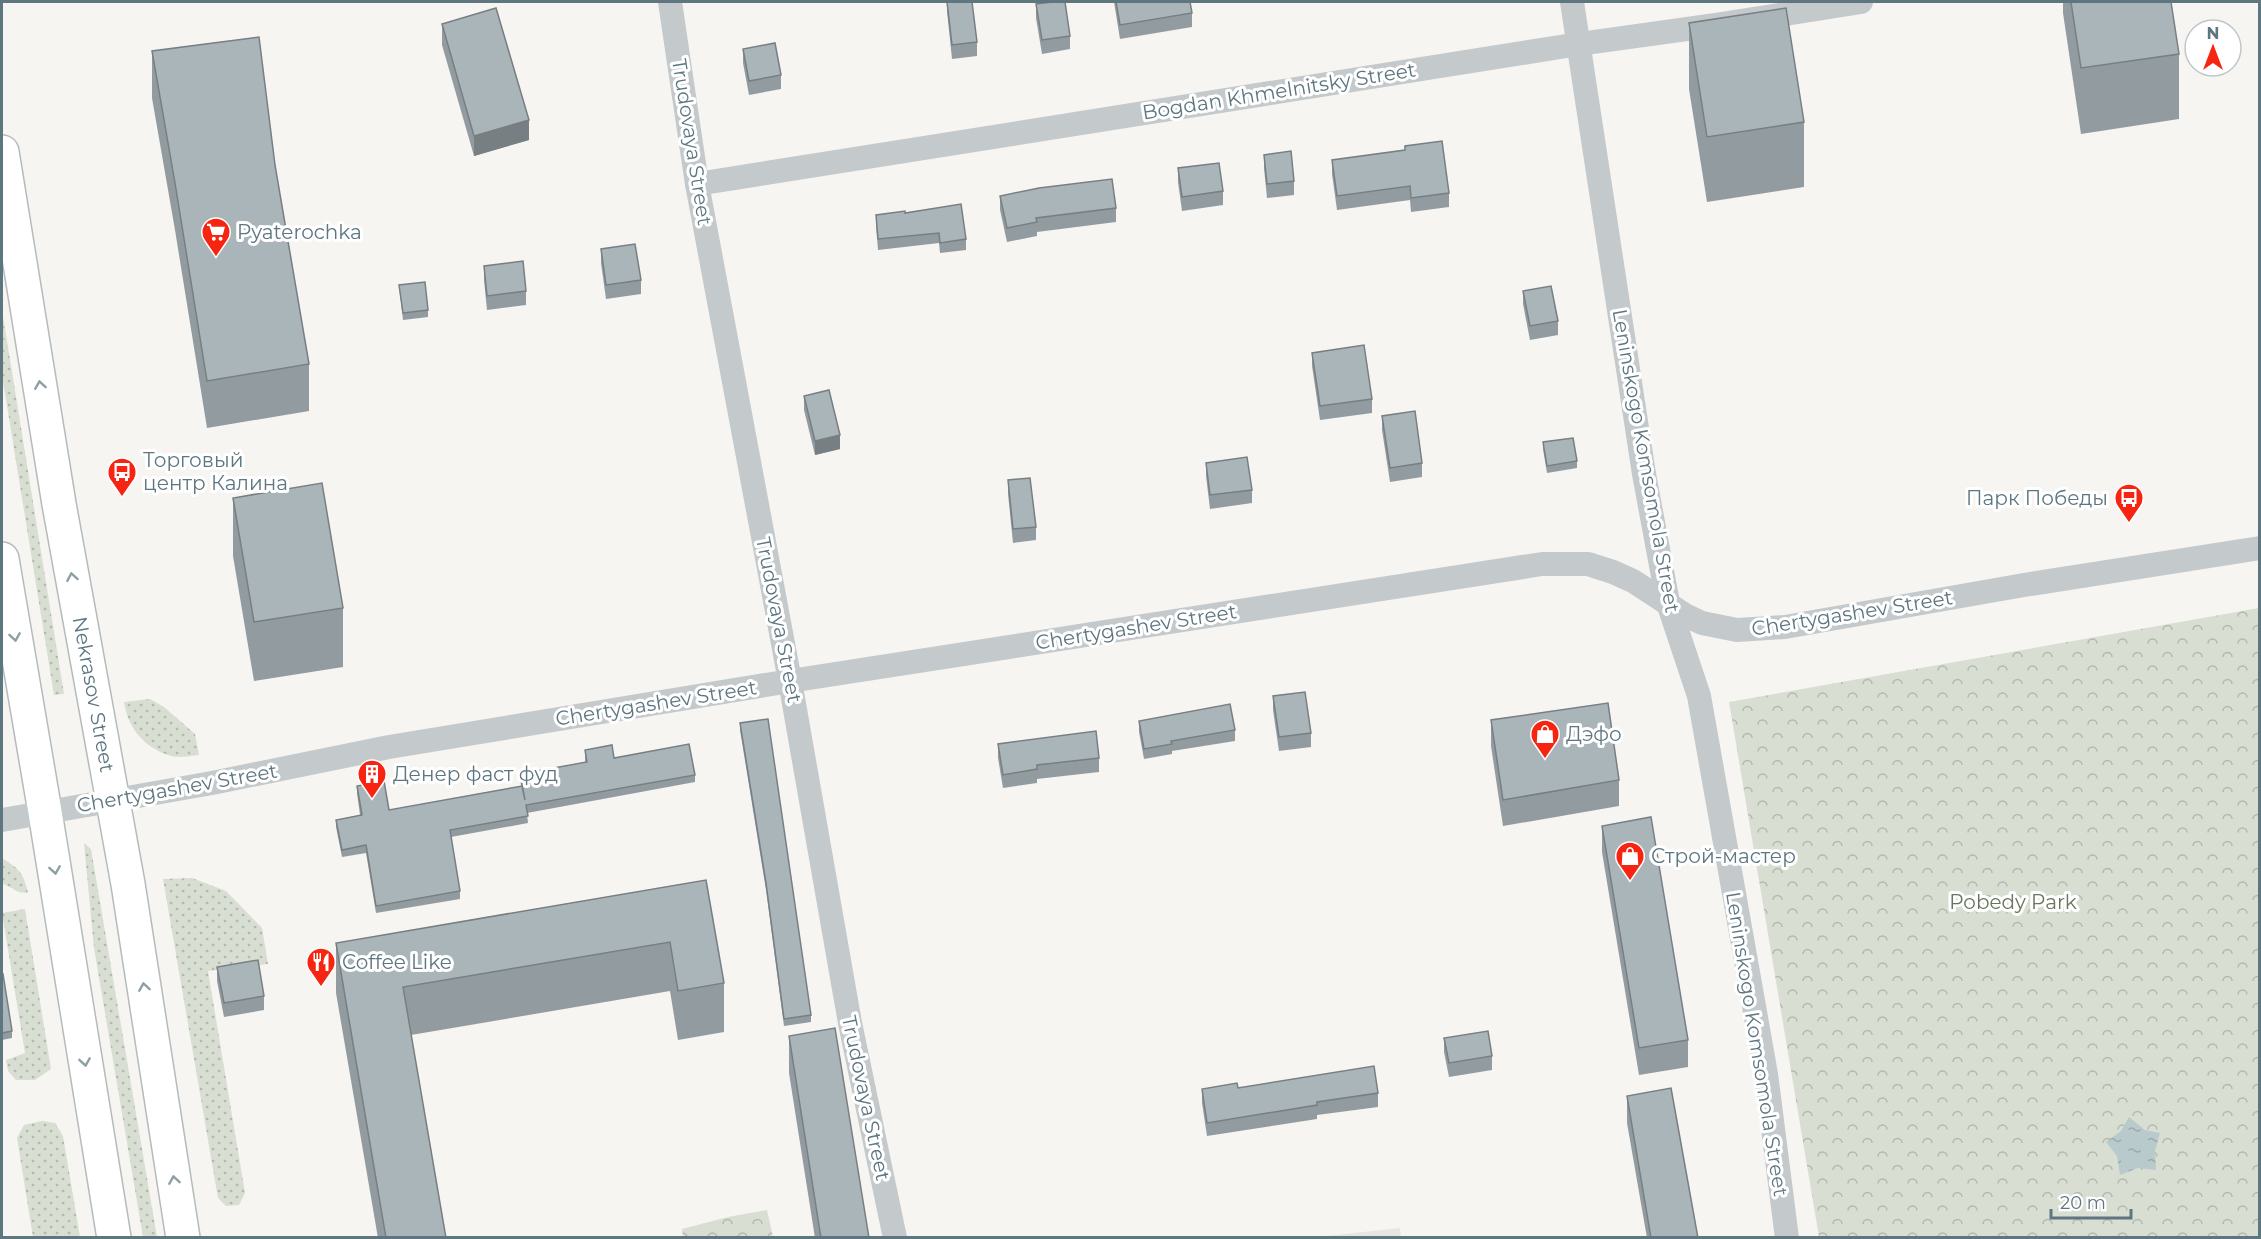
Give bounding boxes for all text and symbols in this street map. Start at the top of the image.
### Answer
north arrow [2183,18,2243,78]
text: N [2207,24,2219,43]
street label: Trudovaya Street [667,57,717,227]
street label: Bogdan Khmelnitsky Street [1141,58,1417,124]
supermarket icon: Pyaterochka [200,216,232,258]
place label: Pyaterochka [237,220,362,244]
street label: Leninskogo Komsomola Street [1607,307,1685,615]
one-way arrow [34,380,47,390]
place label: Торговый центр Калина [143,448,288,495]
bus stop icon: Торговый центр Калина [106,456,138,498]
bus stop icon: Парк Победы [2113,482,2145,524]
place label: Парк Победы [1966,486,2108,510]
street label: Trudovaya Street [751,535,807,705]
one-way arrow [66,573,79,583]
street label: Chertygashev Street [1750,585,1954,641]
street label: Chertygashev Street [1034,599,1238,655]
street label: Nekrasov Street [68,615,119,774]
one-way arrow [8,632,20,642]
street label: Chertygashev Street [554,675,758,731]
shop icon: Дэфо [1529,718,1561,760]
place label: Дэфо [1566,722,1622,746]
building icon: Денер фаст фуд [356,758,388,800]
street label: Chertygashev Street [75,759,279,817]
place label: Денер фаст фуд [393,762,558,786]
shop icon: Строй-мастер [1614,840,1646,882]
place label: Строй-мастер [1651,844,1796,868]
one-way arrow [48,865,60,874]
street label: Leninskogo Komsomola Street [1721,890,1793,1198]
park label: Pobedy Park [1949,890,2077,914]
restaurant icon: Coffee Like [305,946,337,988]
place label: Coffee Like [342,950,452,974]
one-way arrow [138,982,150,992]
street label: Trudovaya Street [837,1013,895,1183]
one-way arrow [78,1058,90,1067]
one-way arrow [168,1175,180,1184]
scale bar [2051,1182,2130,1220]
text: 20 m [2060,1192,2106,1214]

